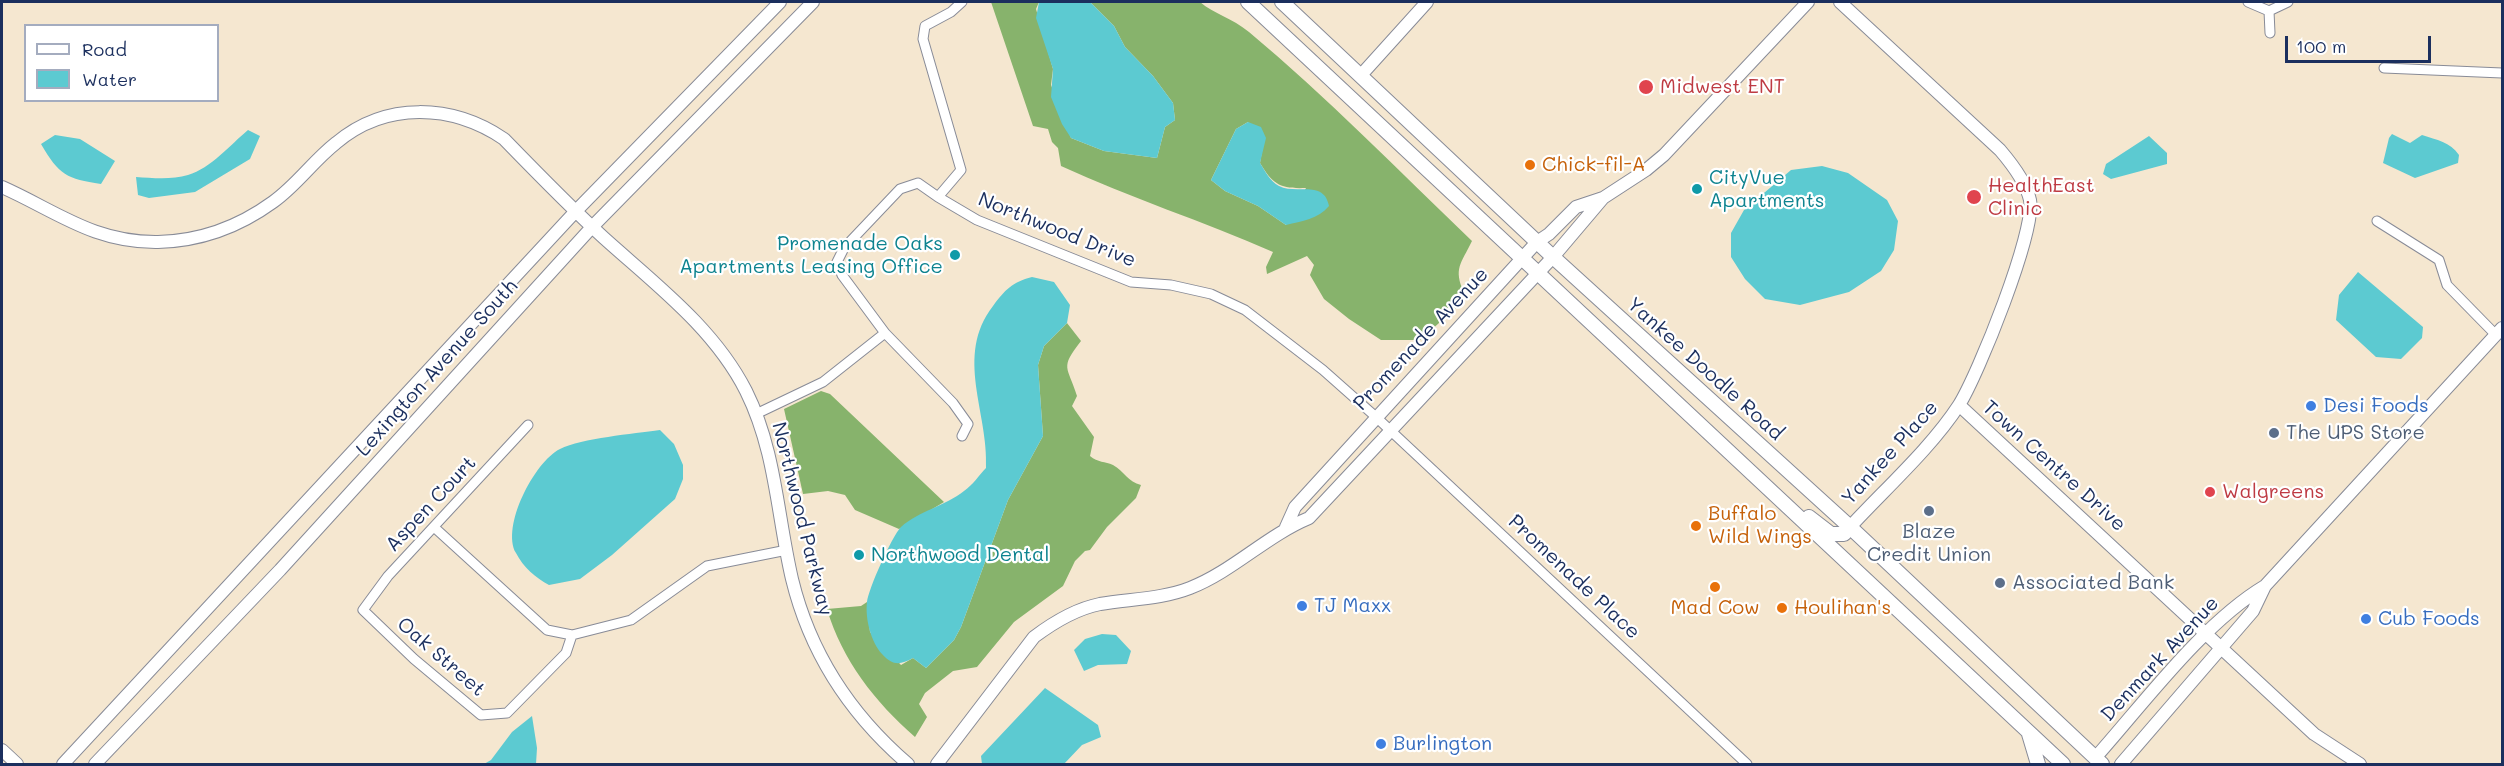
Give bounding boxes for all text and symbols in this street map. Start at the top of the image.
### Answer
legend [24,24,219,102]
scale bar [2288,24,2434,62]
text: 100 m [2296,34,2346,58]
text: Road [82,37,127,61]
text: Water [82,67,137,91]
place label: Midwest ENT [1660,75,1785,99]
marker: Midwest ENT [1637,78,1655,96]
place label: Chick-fil-A [1542,153,1646,177]
marker: Chick-fil-A [1523,158,1537,172]
place label: CityVue Apartments [1709,166,1824,213]
place label: HealthEast Clinic [1988,174,2095,221]
marker: CityVue Apartments [1690,182,1704,196]
street label: Northwood Drive [975,187,1139,273]
marker: HealthEast Clinic [1965,188,1983,206]
place label: Promenade Oaks Apartments Leasing Office [679,232,943,279]
marker: Promenade Oaks Apartments Leasing Office [948,248,962,262]
street label: Promenade Avenue [1349,263,1493,415]
street label: Lexington Avenue South [351,275,523,461]
street label: Yankee Doodle Road [1622,292,1788,446]
place label: Desi Foods [2323,394,2429,418]
street label: Town Centre Drive [1978,395,2130,537]
street label: Yankee Place [1837,396,1943,510]
marker: Desi Foods [2304,399,2318,413]
street label: Northwood Parkway [766,420,838,618]
place label: The UPS Store [2286,421,2425,445]
marker: The UPS Store [2267,426,2281,440]
street label: Aspen Court [381,451,481,557]
place label: Walgreens [2222,480,2324,504]
marker: Walgreens [2203,485,2217,499]
place label: Buffalo Wild Wings [1708,502,1812,549]
marker: Blaze Credit Union [1922,504,1936,518]
street label: Promenade Place [1503,510,1645,644]
marker: Buffalo Wild Wings [1689,519,1703,533]
place label: Blaze Credit Union [1867,520,1991,567]
place label: Northwood Dental [871,543,1050,567]
marker: Northwood Dental [852,548,866,562]
place label: Associated Bank [2012,571,2174,595]
marker: Associated Bank [1993,576,2007,590]
marker: Mad Cow [1708,580,1722,594]
street label: Denmark Avenue [2096,592,2224,726]
place label: TJ Maxx [1314,594,1391,618]
place label: Mad Cow [1670,596,1760,620]
place label: Houlihan's [1794,596,1891,620]
marker: TJ Maxx [1295,599,1309,613]
marker: Houlihan's [1775,601,1789,615]
place label: Cub Foods [2378,607,2480,631]
street label: Oak Street [392,612,490,702]
marker: Cub Foods [2359,612,2373,626]
place label: Burlington [1393,732,1492,756]
marker: Burlington [1374,737,1388,751]

